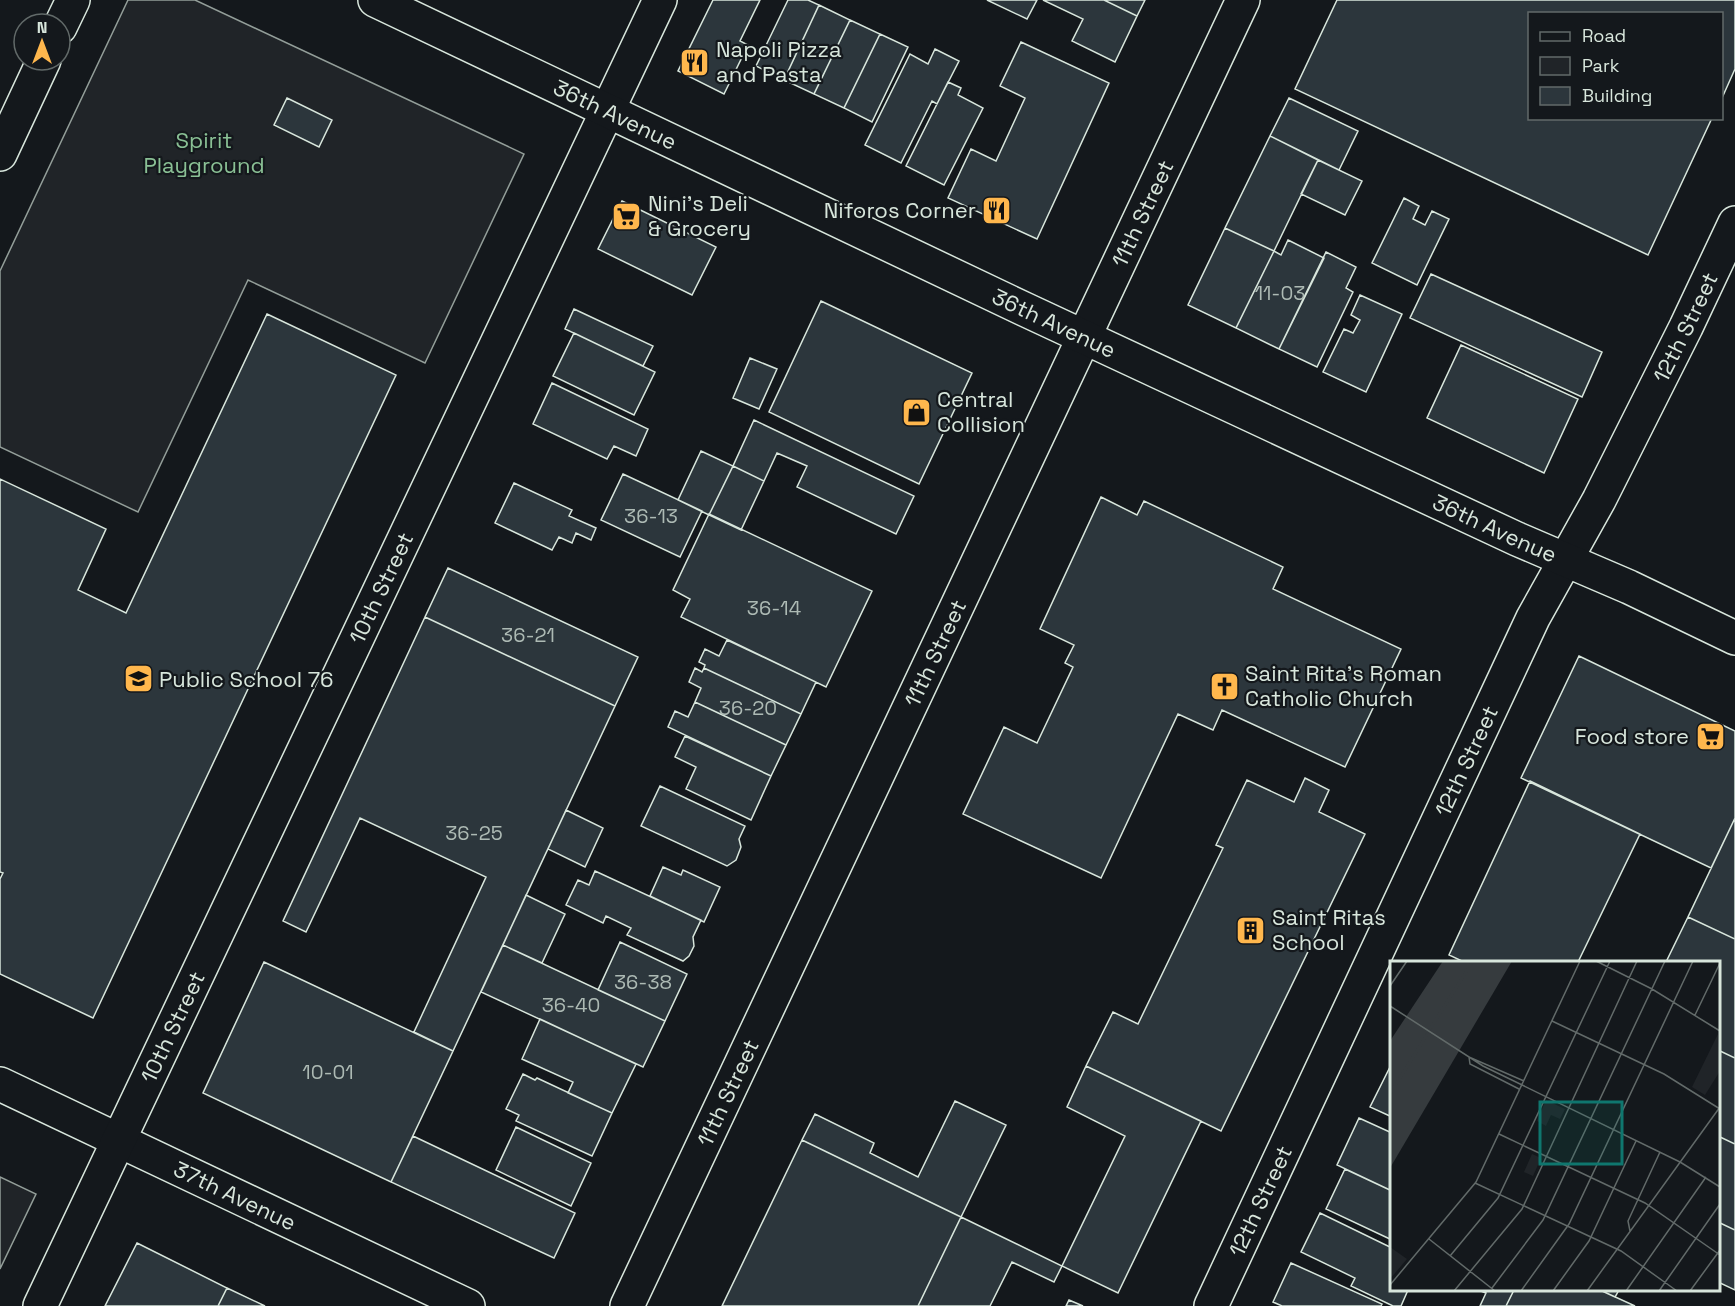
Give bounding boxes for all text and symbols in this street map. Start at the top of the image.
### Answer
north arrow [12,12,72,72]
legend [1528,12,1723,120]
text: N [37,17,47,38]
text: Road [1582,24,1626,47]
place label: Napoli Pizza and Pasta [716,35,842,88]
restaurant icon: Napoli Pizza and Pasta [679,46,711,78]
text: Park [1582,54,1620,77]
street label: 36th Avenue [549,73,681,156]
text: Building [1582,84,1652,107]
park label: Spirit Playground [143,126,265,179]
street label: 11th Street [1105,155,1180,271]
place label: Nini's Deli & Grocery [648,189,751,242]
restaurant icon: Niforos Corner [981,194,1013,226]
place label: Niforos Corner [824,196,976,224]
supermarket icon: Nini's Deli & Grocery [611,200,643,232]
street label: 12th Street [1647,268,1724,387]
house number: 11-03 [1255,280,1305,306]
street label: 36th Avenue [988,282,1120,364]
place label: Central Collision [937,385,1025,438]
shop icon: Central Collision [900,396,932,428]
street label: 36th Avenue [1428,488,1561,568]
house number: 36-13 [624,503,678,529]
street label: 10th Street [343,528,419,648]
house number: 36-14 [747,595,801,621]
street label: 11th Street [898,595,972,711]
house number: 36-21 [501,622,555,648]
place label: Saint Rita's Roman Catholic Church [1245,659,1442,712]
school or university icon: Public School 76 [122,663,154,695]
place label: Public School 76 [159,665,334,693]
church icon: Saint Rita's Roman Catholic Church [1208,670,1240,702]
house number: 36-20 [719,695,777,721]
street label: 12th Street [1428,701,1504,821]
supermarket icon: Food store [1694,720,1726,752]
place label: Food store [1575,722,1689,750]
house number: 36-25 [445,820,503,846]
place label: Saint Ritas School [1272,903,1386,956]
building icon: Saint Ritas School [1235,914,1267,946]
inset map [1390,961,1720,1291]
street label: 10th Street [134,967,211,1087]
house number: 36-38 [614,969,672,995]
house number: 36-40 [542,992,600,1018]
street label: 11th Street [690,1035,765,1151]
house number: 10-01 [302,1059,354,1085]
street label: 12th Street [1222,1141,1298,1261]
street label: 37th Avenue [169,1154,301,1236]

